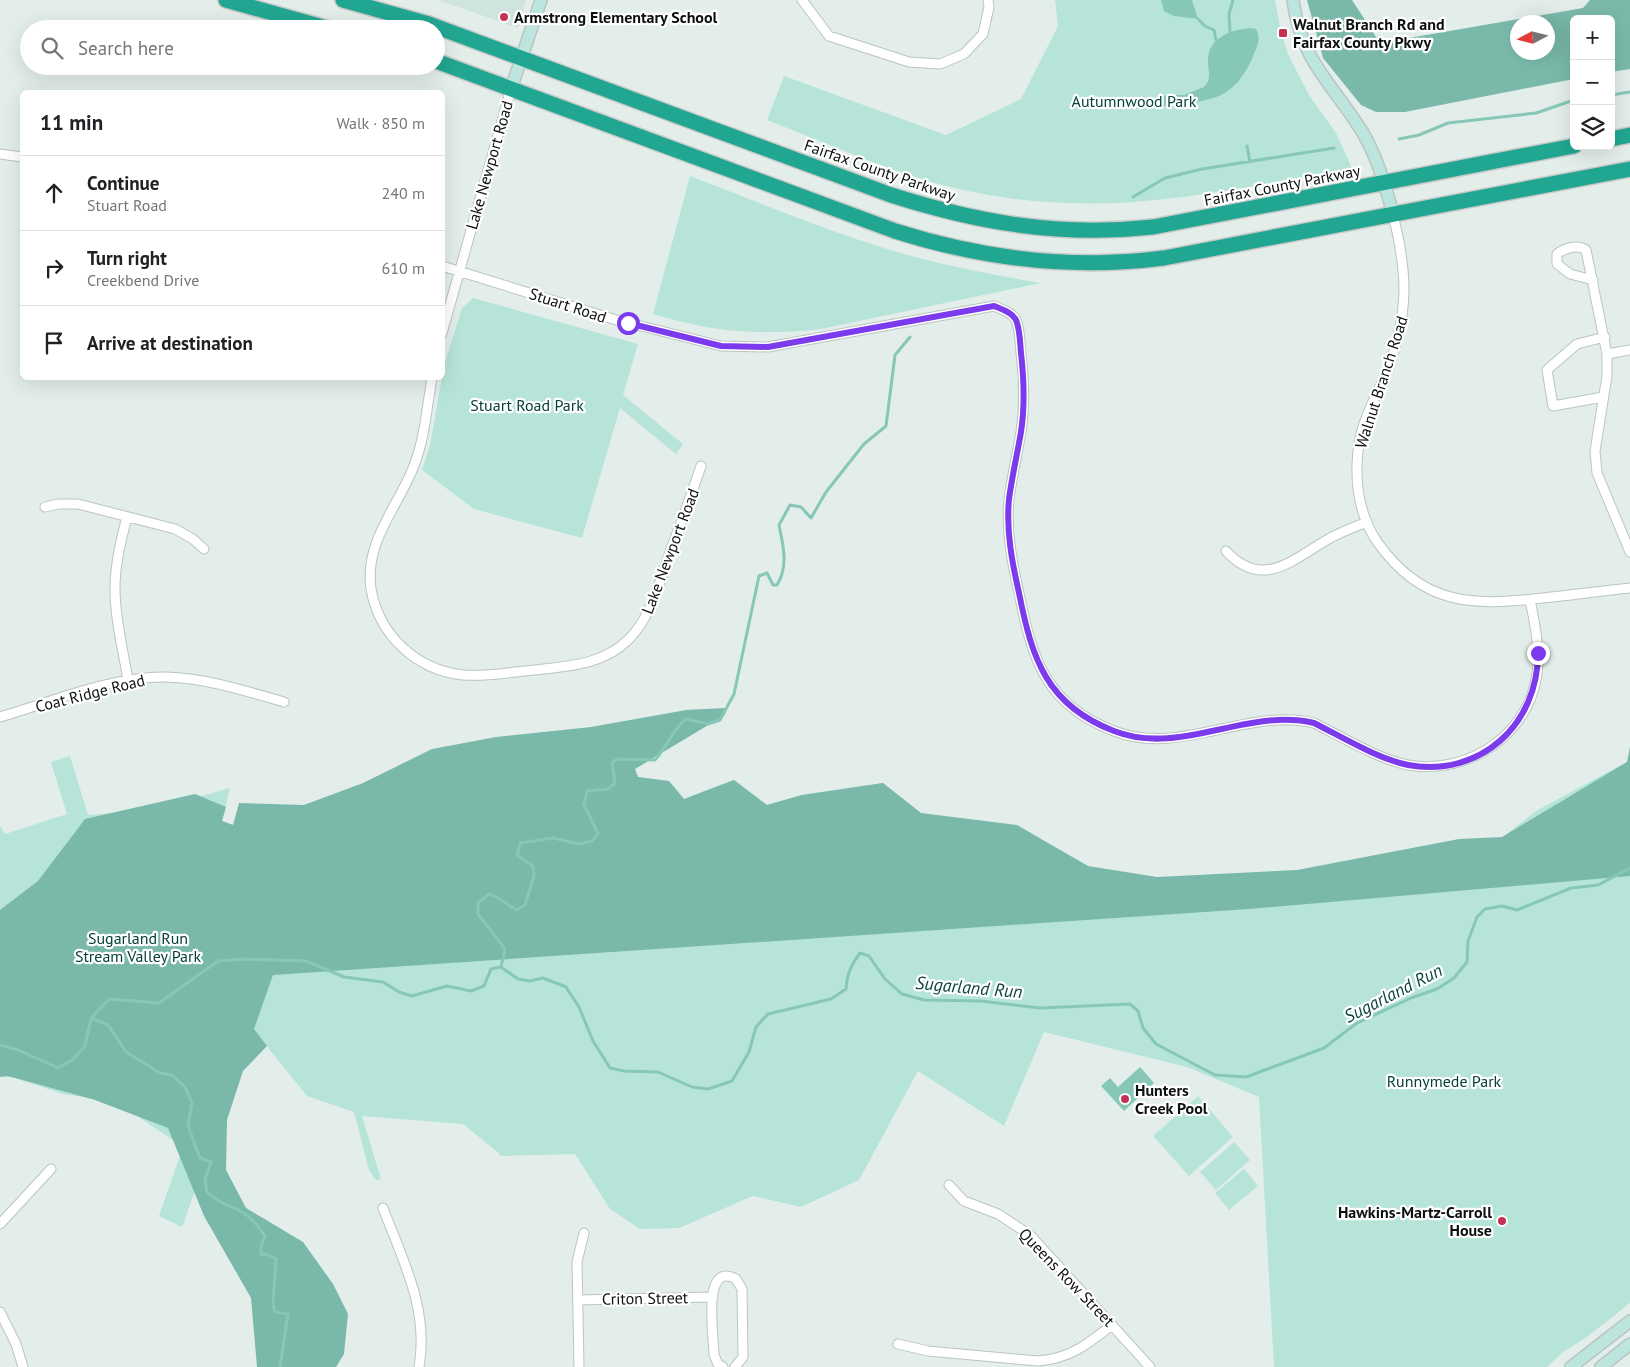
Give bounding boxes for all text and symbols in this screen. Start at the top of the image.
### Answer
place label: Armstrong Elementary School [514,7,718,27]
marker: Armstrong Elementary School [498,11,510,23]
place label: Walnut Branch Rd and Fairfax County Pkwy [1293,14,1445,52]
north arrow [1510,15,1555,60]
map controls [1570,15,1615,150]
button: + [1570,15,1615,60]
search box [20,20,445,75]
marker: Walnut Branch Rd and Fairfax County Pkwy [1277,27,1289,39]
icon: search [38,34,66,62]
text: Search here [78,36,174,60]
button: − [1570,60,1615,105]
park label: Autumnwood Park [1072,91,1197,111]
street label: Lake Newport Road [461,98,517,232]
button: layers [1570,105,1615,150]
text: 11 min [40,109,103,136]
text: Walk · 850 m [336,113,425,133]
street label: Fairfax County Parkway [802,135,959,205]
street label: Fairfax County Parkway [1202,160,1362,210]
text: Continue [87,171,159,195]
icon: ahead [40,179,68,207]
text: 240 m [382,183,425,203]
text: Stuart Road [87,195,167,215]
text: Turn right [87,246,167,270]
icon: right [40,254,68,282]
text: 610 m [382,258,425,278]
text: Creekbend Drive [87,270,199,290]
street label: Stuart Road [527,283,609,327]
route start [617,312,640,335]
street label: Walnut Branch Road [1350,313,1412,451]
icon: arrive [40,329,68,357]
text: Arrive at destination [87,331,253,355]
park label: Stuart Road Park [470,395,584,415]
street label: Lake Newport Road [637,485,703,617]
route end [1527,642,1550,665]
street label: Coat Ridge Road [33,670,147,716]
park label: Sugarland Run Stream Valley Park [75,928,201,966]
water label: Sugarland Run [1340,958,1446,1028]
water label: Sugarland Run [914,971,1024,1003]
park label: Runnymede Park [1387,1071,1502,1091]
place label: Hunters Creek Pool [1135,1080,1208,1118]
marker: Hunters Creek Pool [1119,1093,1131,1105]
place label: Hawkins-Martz-Carroll House [1338,1202,1492,1240]
marker: Hawkins-Martz-Carroll House [1496,1215,1508,1227]
street label: Queens Row Street [1015,1224,1119,1331]
street label: Criton Street [602,1287,689,1309]

